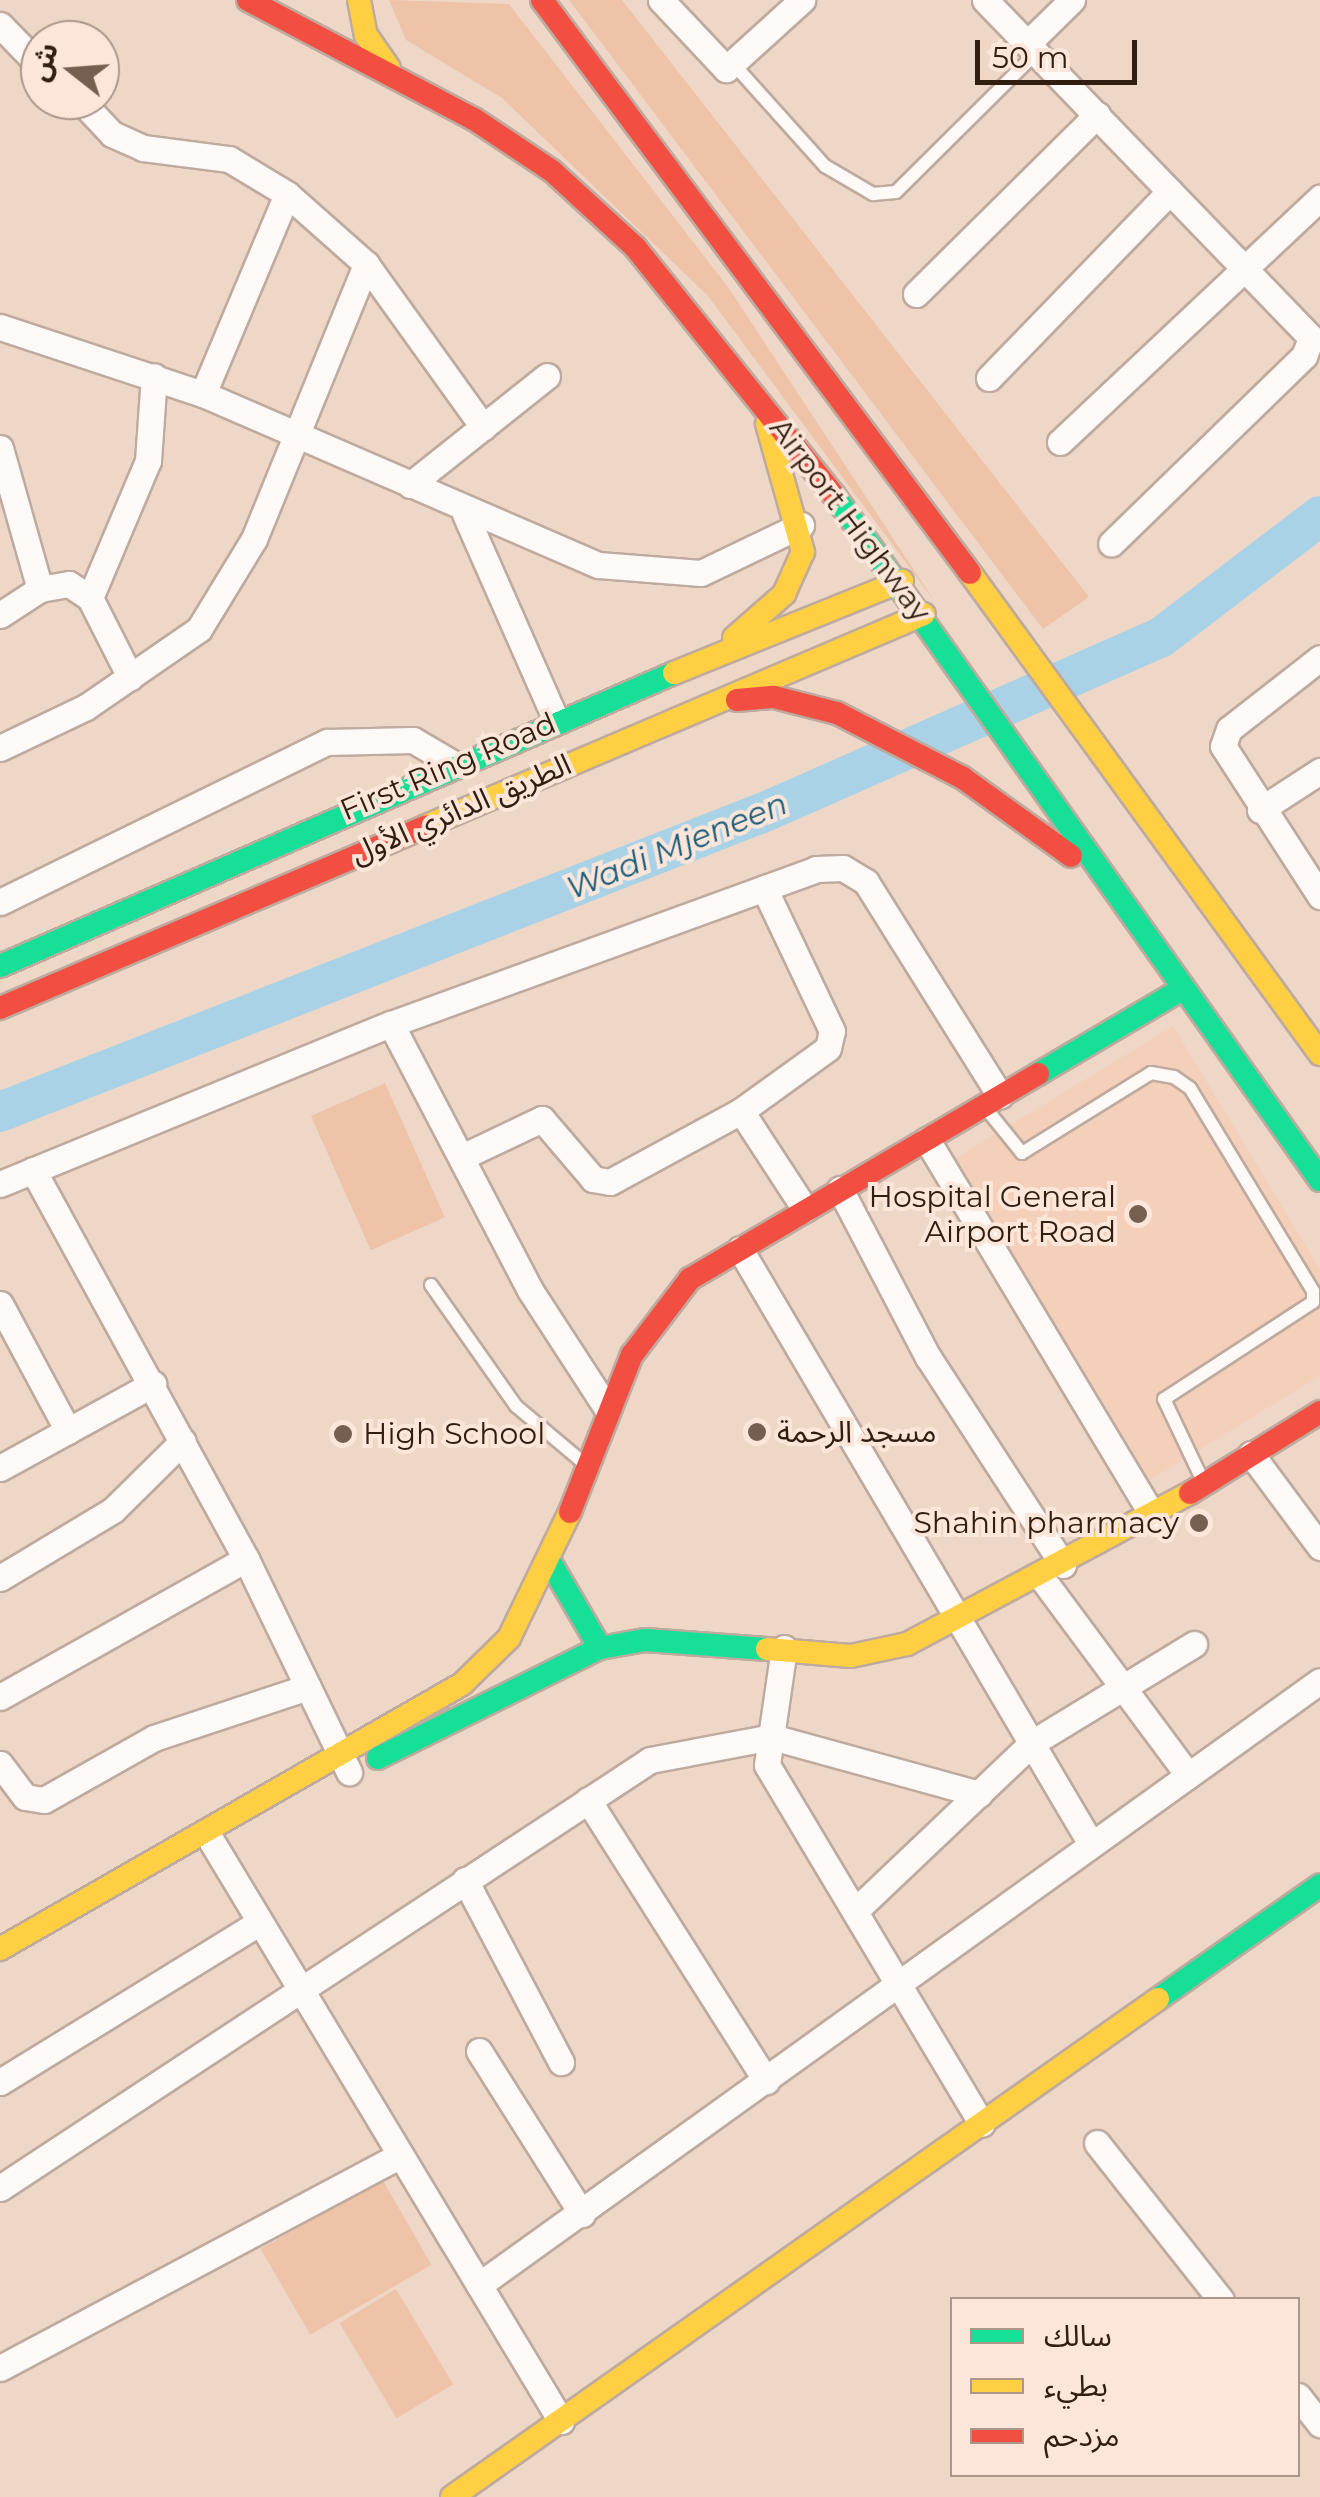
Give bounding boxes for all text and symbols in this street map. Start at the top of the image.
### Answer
north arrow [20,20,120,120]
scale bar [980,20,1142,82]
text: ش [21,38,65,85]
text: 50 m [992,39,1069,76]
street label: Airport Highway [762,411,938,629]
street label: First Ring Road [335,705,561,829]
street label: الطريق الدائري الأول [345,746,577,872]
water label: Wadi Mjeneen [561,784,793,908]
place label: Hospital General Airport Road [869,1179,1116,1250]
marker: Hospital General Airport Road [1125,1201,1151,1227]
place label: مسجد الرحمة [777,1414,936,1450]
place label: High School [363,1416,545,1452]
marker: مسجد الرحمة [746,1421,768,1443]
marker: High School [332,1423,354,1445]
place label: Shahin pharmacy [913,1505,1179,1541]
marker: Shahin pharmacy [1188,1512,1210,1534]
legend [950,2297,1300,2477]
text: سالك [1044,2317,1112,2354]
text: بطيء [1044,2367,1108,2404]
text: مزدحم [1044,2417,1120,2454]

